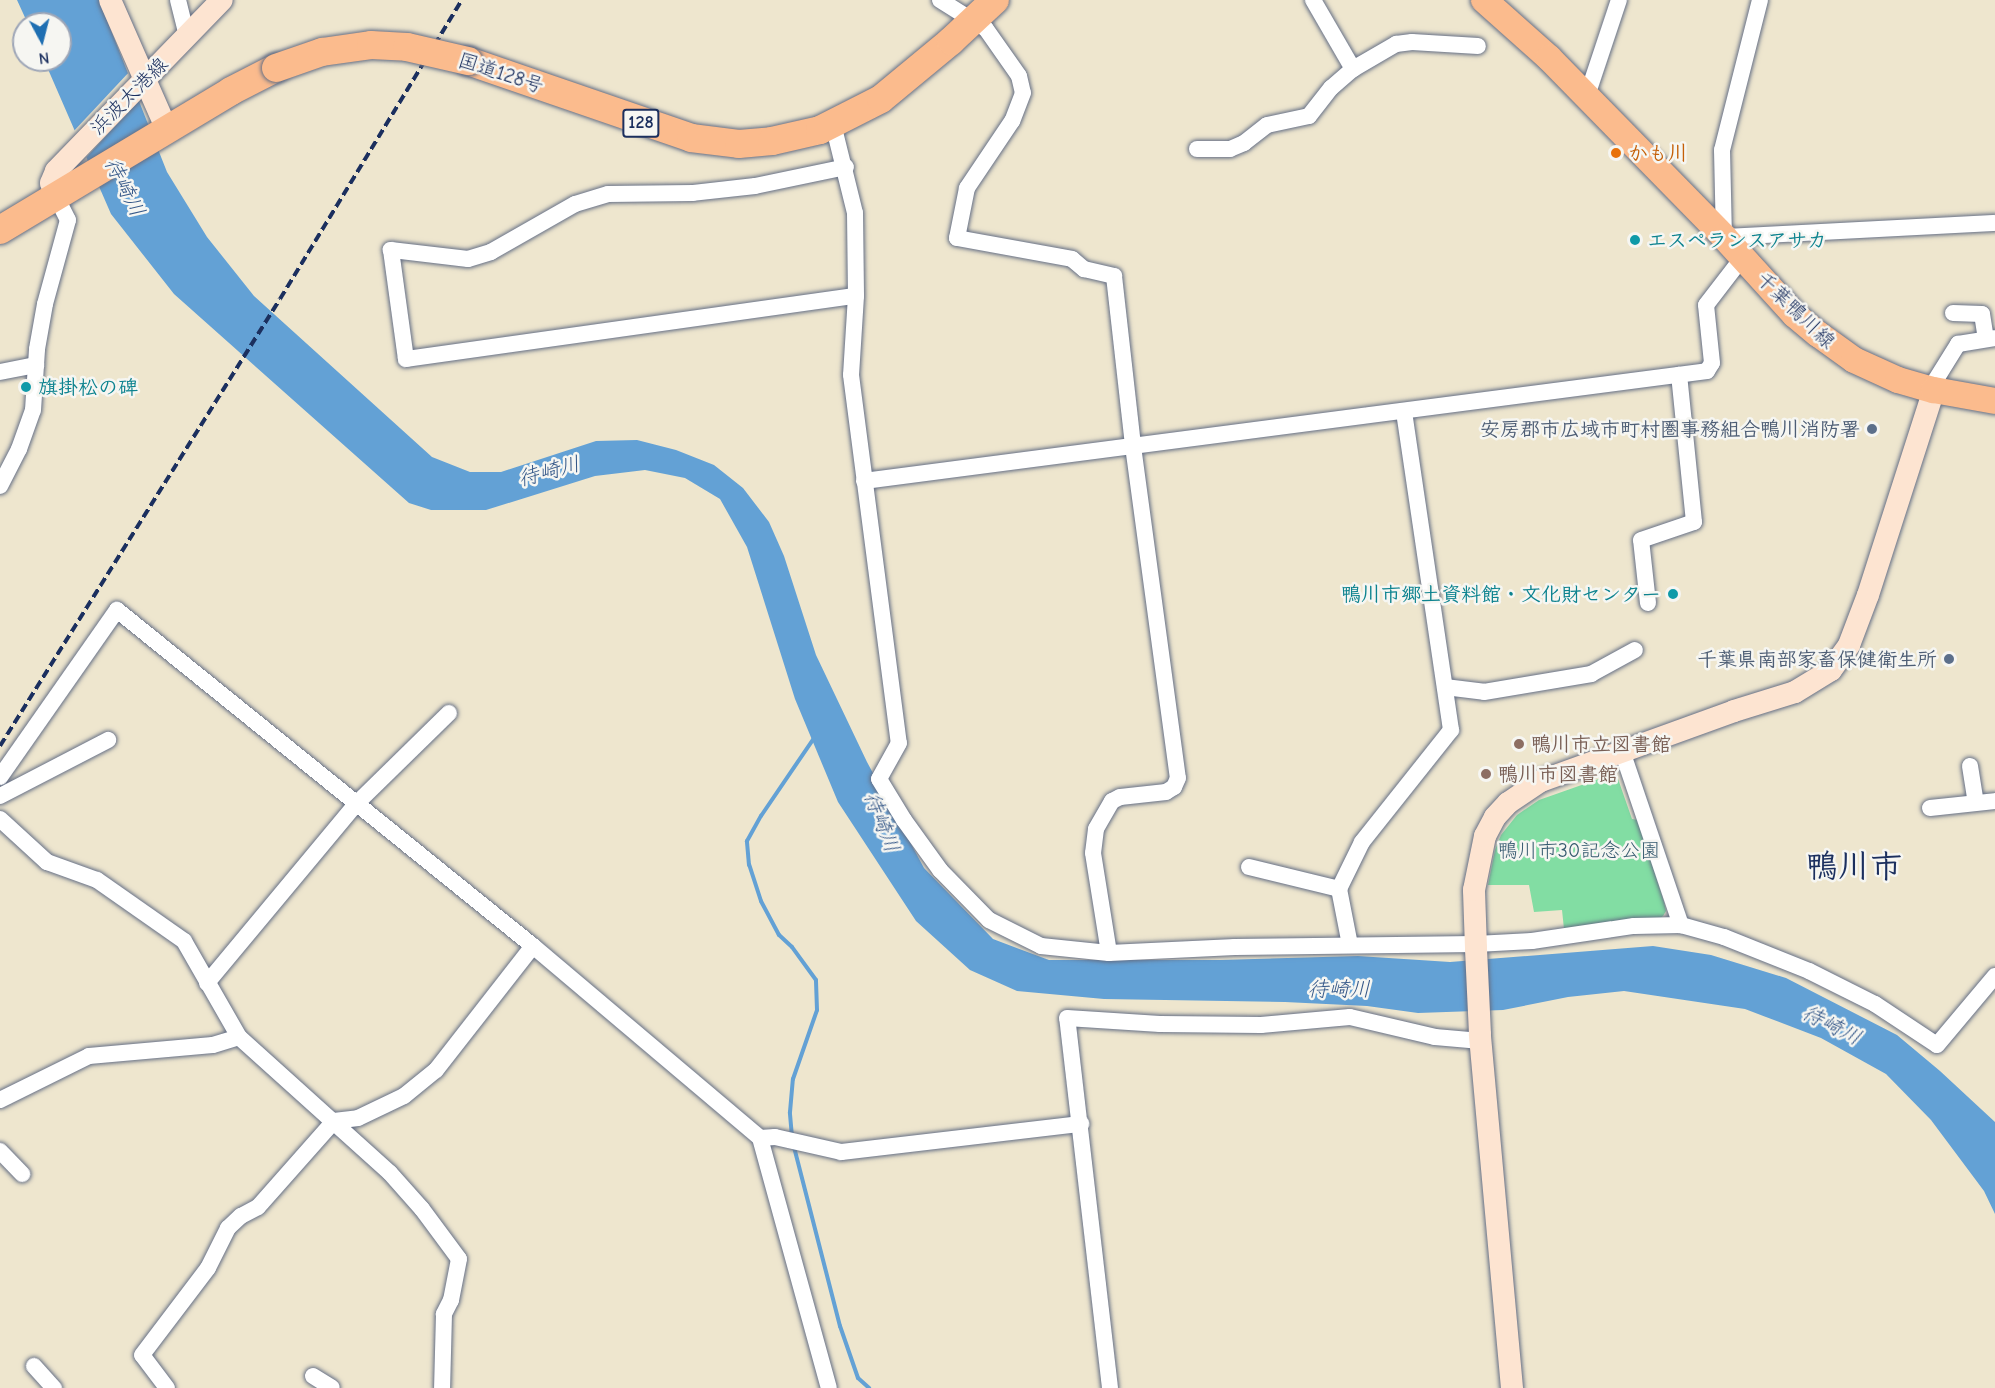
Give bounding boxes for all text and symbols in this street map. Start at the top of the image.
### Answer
north arrow [12,12,72,72]
text: N [38,48,50,67]
street label: 国道128号 [455,48,547,98]
street label: 浜波太港線 [85,52,173,140]
road number: 128 [622,108,660,138]
place label: かも川 [1628,141,1688,165]
marker: かも川 [1609,146,1623,160]
water label: 待崎川 [99,153,151,221]
place label: エスペランスアサカ [1647,228,1827,252]
marker: エスペランスアサカ [1628,233,1642,247]
street label: 千葉鴨川線 [1752,267,1840,353]
place label: 旗掛松の碑 [38,375,138,399]
marker: 旗掛松の碑 [19,380,33,394]
place label: 安房郡市広域市町村圏事務組合鴨川消防署 [1480,417,1860,441]
marker: 安房郡市広域市町村圏事務組合鴨川消防署 [1865,422,1879,436]
water label: 待崎川 [515,451,583,491]
place label: 鴨川市郷土資料館・文化財センター [1341,582,1661,606]
marker: 鴨川市郷土資料館・文化財センター [1666,587,1680,601]
place label: 千葉県南部家畜保健衛生所 [1697,647,1937,671]
marker: 千葉県南部家畜保健衛生所 [1942,652,1956,666]
place label: 鴨川市立図書館 [1531,732,1671,756]
marker: 鴨川市立図書館 [1512,737,1526,751]
place label: 鴨川市図書館 [1498,762,1618,786]
marker: 鴨川市図書館 [1479,767,1493,781]
water label: 待崎川 [859,788,905,856]
park label: 鴨川市30記念公園 [1498,838,1660,862]
district label: 鴨川市 [1806,848,1902,886]
water label: 待崎川 [1308,976,1370,1002]
water label: 待崎川 [1798,999,1866,1051]

